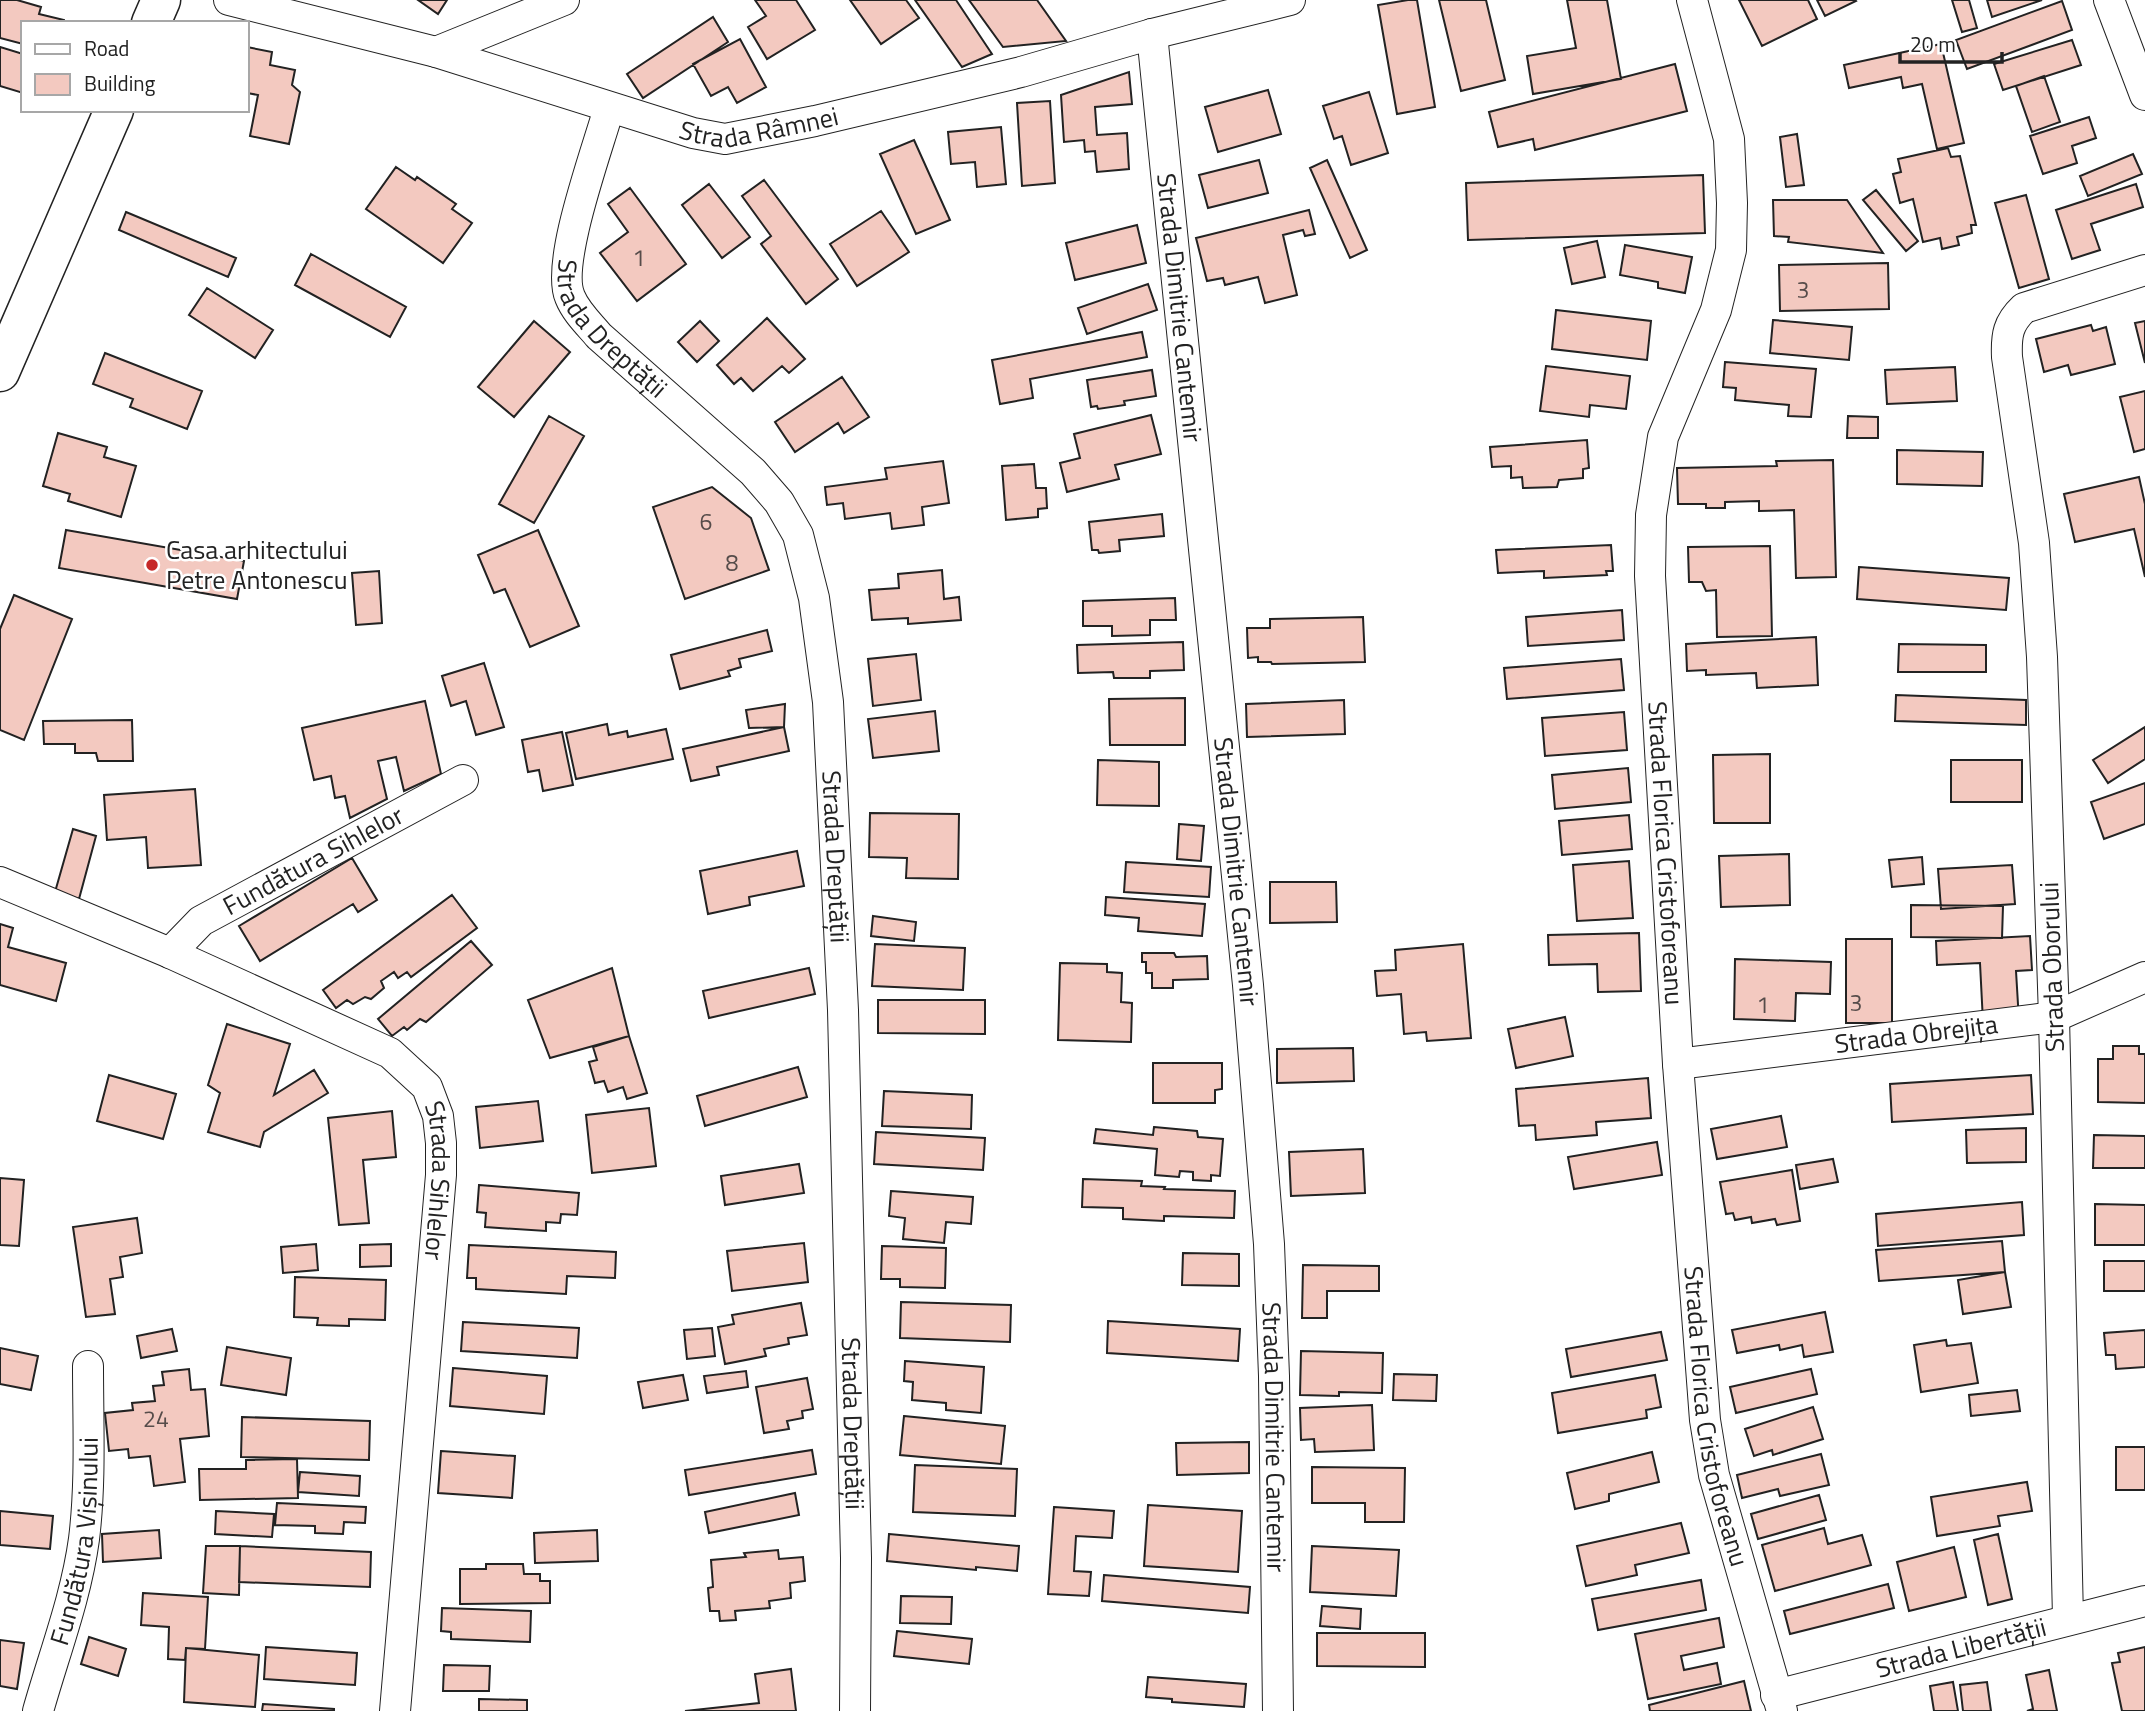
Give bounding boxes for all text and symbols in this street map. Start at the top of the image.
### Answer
legend [21,21,248,112]
scale bar [1900,21,2002,65]
text: 20 m [1910,28,1956,60]
text: Road [84,32,129,64]
text: Building [84,67,156,99]
street label: Strada Râmnei [674,96,842,158]
street label: Strada Dimitrie Cantemir [1147,171,1213,444]
house number: 1 [633,240,645,275]
street label: Strada Dreptății [548,258,676,407]
house number: 3 [1797,272,1809,307]
house number: 6 [700,504,712,539]
place label: Casa arhitectului Petre Antonescu [166,530,348,599]
house number: 8 [726,545,739,580]
marker: Casa arhitectului Petre Antonescu [144,557,160,573]
street label: Strada Florica Cristoforeanu [1638,700,1695,1006]
street label: Strada Dimitrie Cantemir [1204,735,1270,1008]
street label: Strada Dreptății [812,770,860,944]
street label: Fundătura Sihlelor [216,796,410,925]
street label: Strada Oborului [2029,881,2074,1053]
house number: 3 [1850,985,1862,1020]
house number: 1 [1757,987,1769,1022]
street label: Strada Obrejița [1832,1004,2000,1063]
street label: Strada Sihlelor [415,1095,461,1262]
street label: Strada Florica Cristoforeanu [1674,1265,1759,1571]
street label: Strada Dimitrie Cantemir [1252,1302,1296,1572]
street label: Strada Dreptății [832,1337,875,1510]
house number: 24 [143,1401,169,1436]
street label: Fundătura Vișinului [39,1437,108,1650]
street label: Strada Libertății [1872,1607,2050,1688]

